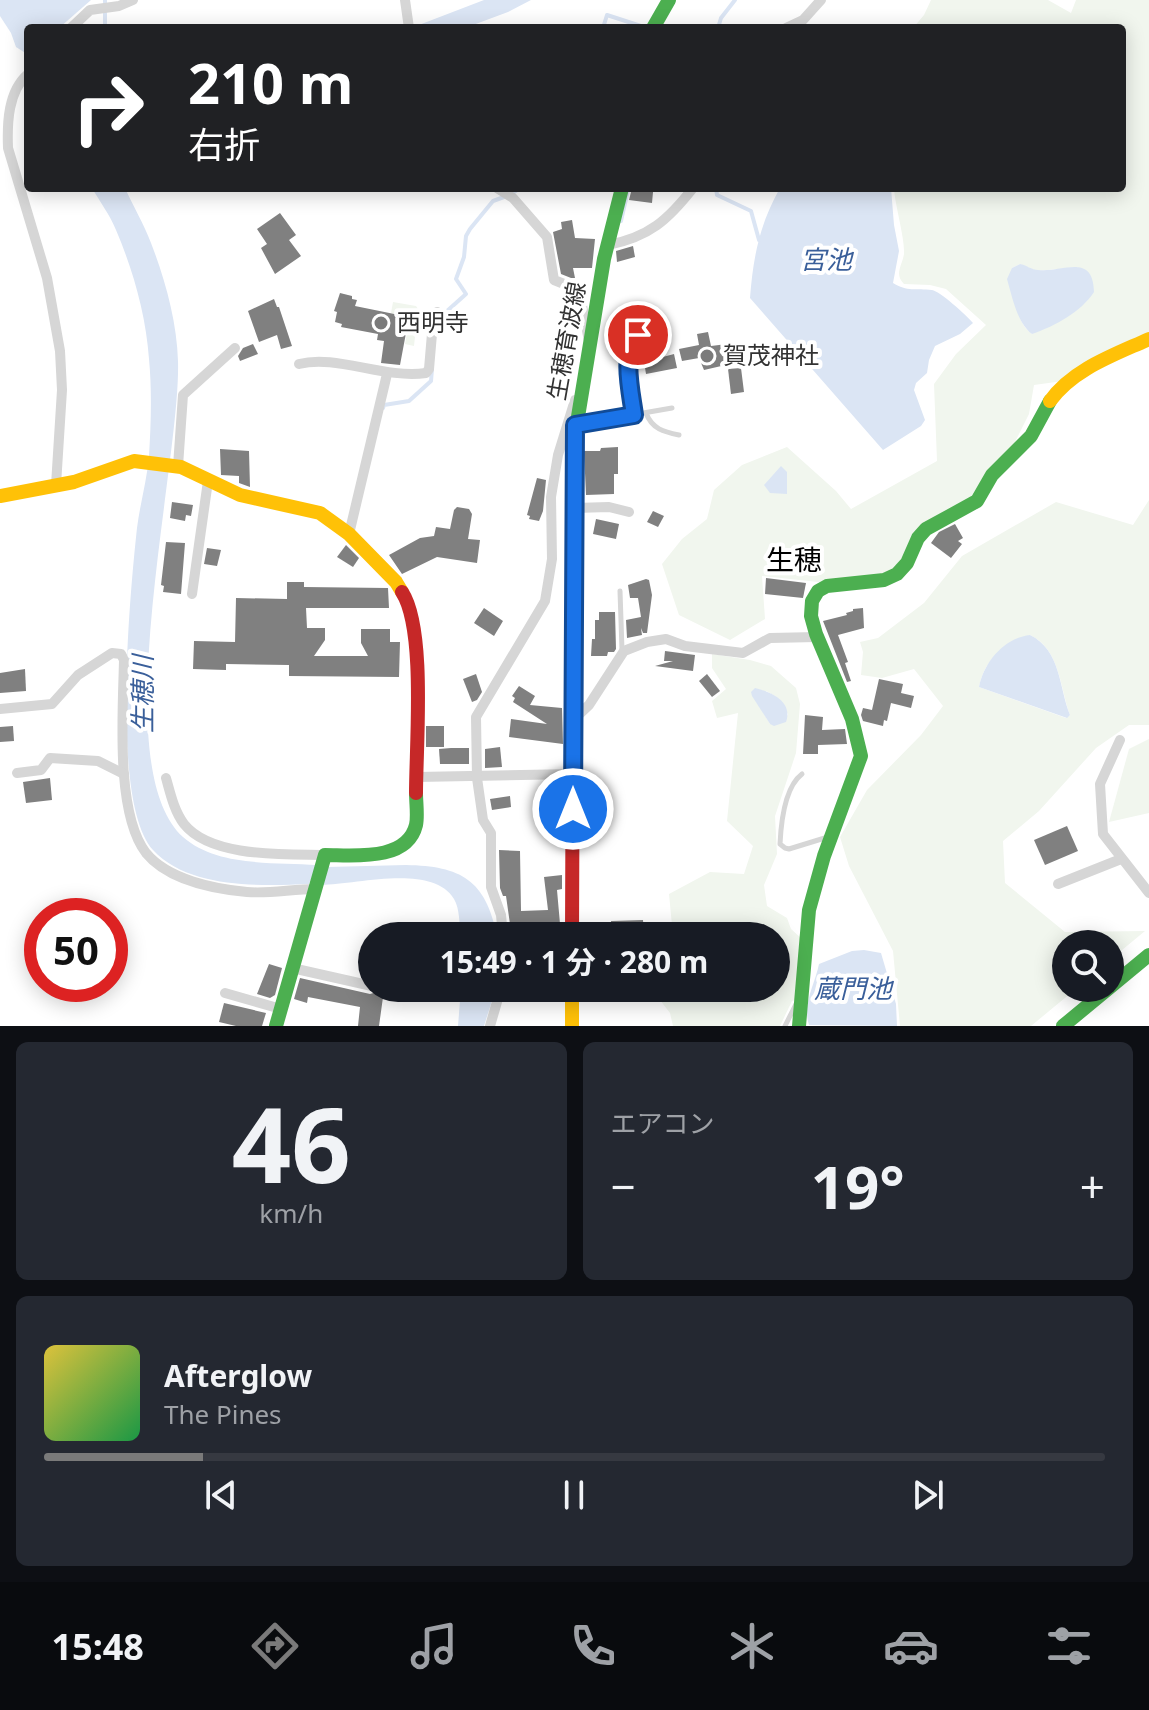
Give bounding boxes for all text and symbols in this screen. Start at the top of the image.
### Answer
text: 210 m [188,44,353,120]
icon: right [56,56,160,160]
text: 右折 [188,120,260,169]
water label: 宮池 [800,241,855,277]
street label: 生穂育波線 [539,279,592,403]
pin [604,301,672,369]
place label: 西明寺 [397,305,469,338]
icon: arrive [616,313,660,357]
marker: 西明寺 [372,314,390,332]
place label: 賀茂神社 [723,338,819,371]
marker: 賀茂神社 [698,347,716,365]
district label: 生穂 [766,540,822,578]
water label: 生穂川 [124,652,160,733]
position arrow [531,767,615,851]
speed limit sign: 50 [24,898,128,1002]
map controls [1052,930,1124,1002]
button: search [1052,930,1124,1002]
text: 15:49 · 1 分 · 280 m [440,941,708,982]
water label: 蔵門池 [814,970,895,1006]
text: 46 [232,1072,351,1213]
text: エアコン [611,1105,715,1141]
text: 19° [811,1145,905,1227]
text: − [611,1156,636,1216]
text: + [1080,1156,1105,1216]
text: km/h [259,1195,323,1231]
text: Afterglow [164,1355,312,1396]
text: The Pines [164,1396,282,1432]
icon: previous [199,1473,243,1517]
icon: pause [552,1473,596,1517]
icon: next [906,1473,950,1517]
icon: directions [247,1618,303,1674]
icon: music [406,1618,462,1674]
icon: phone [565,1618,621,1674]
icon: climate [724,1618,780,1674]
icon: car [883,1618,939,1674]
icon: filters [1041,1618,1097,1674]
text: 15:48 [51,1622,144,1671]

